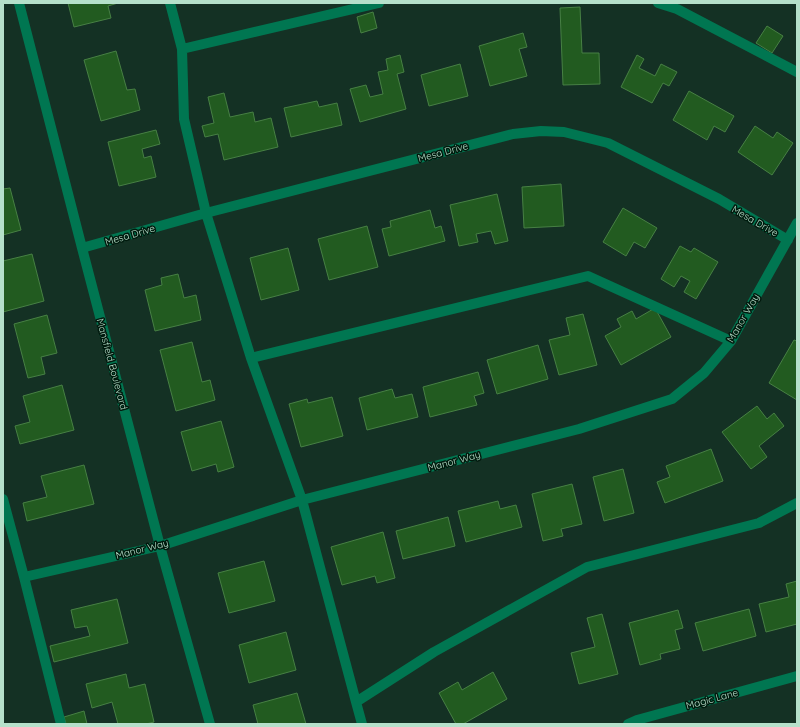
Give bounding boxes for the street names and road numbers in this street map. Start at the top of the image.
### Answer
street label: Mesa Drive [416,139,470,165]
street label: Mesa Drive [729,202,781,240]
street label: Mesa Drive [103,222,157,248]
street label: Manor Way [724,291,762,345]
street label: Mansfield Boulevard [94,317,130,411]
street label: Manor Way [426,448,482,474]
street label: Manor Way [114,536,170,562]
street label: Magic Lane [685,686,740,712]

